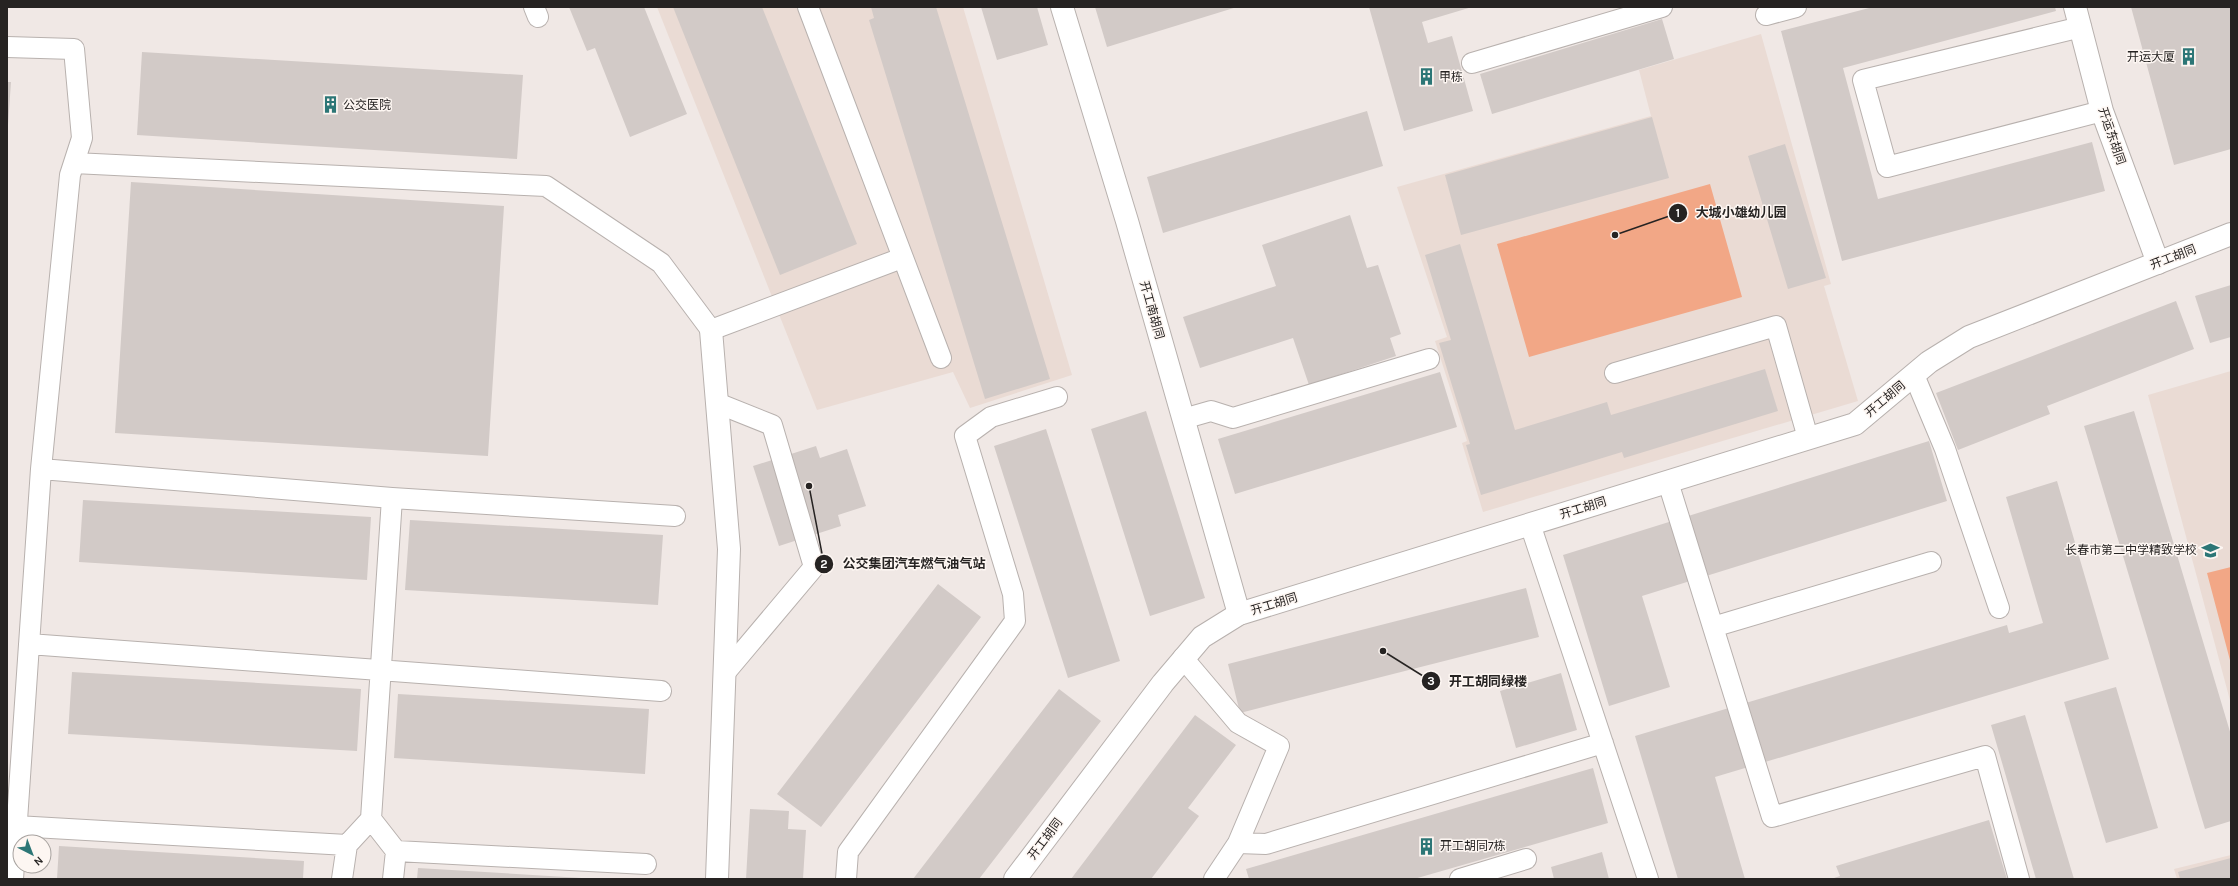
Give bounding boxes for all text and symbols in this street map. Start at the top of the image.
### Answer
building icon: 开运大厦 [2178,47,2198,67]
place label: 开运大厦 [2127,50,2175,64]
building icon: 甲栋 [1416,67,1436,87]
place label: 甲栋 [1439,70,1463,84]
building icon: 公交医院 [320,95,340,115]
place label: 公交医院 [343,98,391,112]
street label: 开运东胡同 [2096,105,2128,167]
callout: 大城小雄幼儿园 [1668,200,1795,225]
text: 大城小雄幼儿园 [1695,205,1787,220]
text: 1 [1676,206,1680,220]
street label: 开工胡同 [2148,242,2198,272]
street label: 开工南胡同 [1137,279,1167,341]
street label: 开工胡同 [1862,378,1908,420]
street label: 开工胡同 [1558,494,1608,522]
school or university icon: 长春市第二中学精致学校 [2200,540,2220,560]
place label: 长春市第二中学精致学校 [2065,543,2197,557]
callout: 公交集团汽车燃气油气站 [814,551,993,576]
text: 公交集团汽车燃气油气站 [842,556,986,571]
text: 2 [820,557,828,571]
street label: 开工胡同 [1249,590,1299,618]
callout: 开工胡同绿楼 [1421,669,1535,694]
text: 3 [1427,674,1435,688]
text: 开工胡同绿楼 [1449,674,1527,689]
street label: 开工胡同 [1025,816,1065,862]
north arrow [12,834,52,874]
building icon: 开工胡同7栋 [1417,836,1437,856]
place label: 开工胡同7栋 [1440,839,1506,853]
text: N [31,854,46,869]

